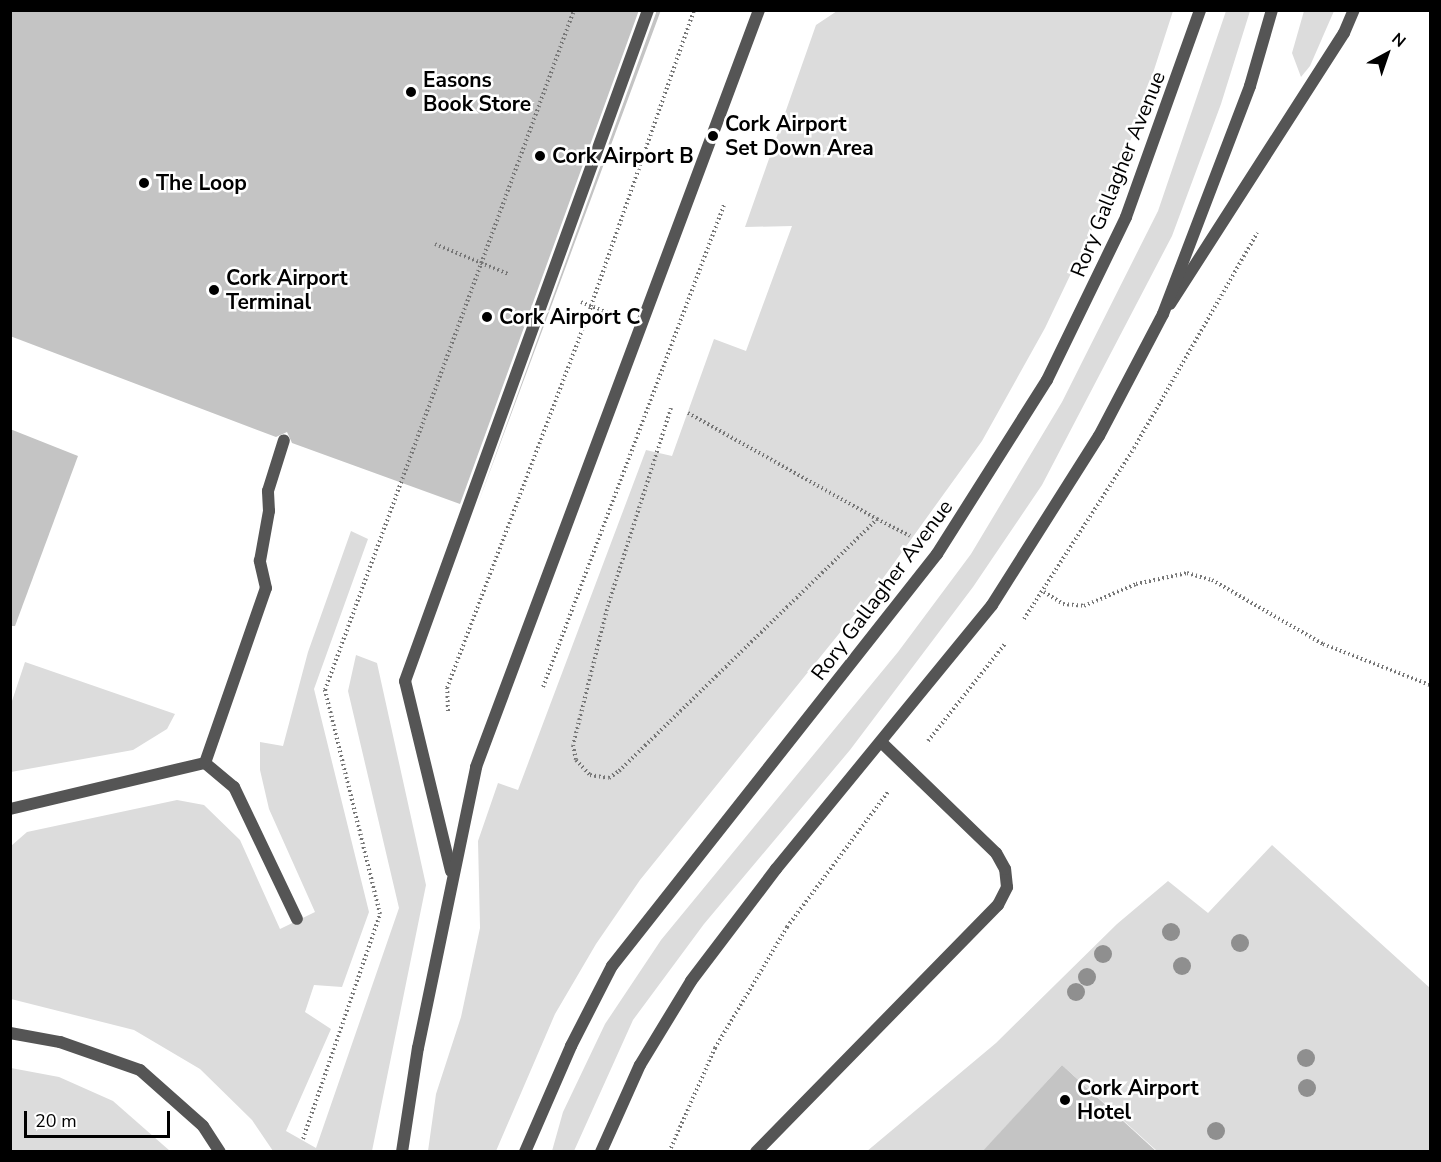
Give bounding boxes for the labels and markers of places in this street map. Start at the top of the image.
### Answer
place label: Easons Book Store [423,67,531,117]
marker: Easons Book Store [404,85,418,99]
place label: Cork Airport Set Down Area [725,111,874,161]
marker: Cork Airport Set Down Area [706,129,720,143]
place label: Cork Airport B [552,143,694,169]
marker: Cork Airport B [533,149,547,163]
place label: The Loop [156,170,247,196]
marker: The Loop [137,176,151,190]
place label: Cork Airport Terminal [226,265,348,315]
marker: Cork Airport Terminal [207,283,221,297]
place label: Cork Airport C [499,304,640,330]
marker: Cork Airport C [480,310,494,324]
place label: Cork Airport Hotel [1077,1075,1199,1125]
marker: Cork Airport Hotel [1058,1093,1072,1107]

